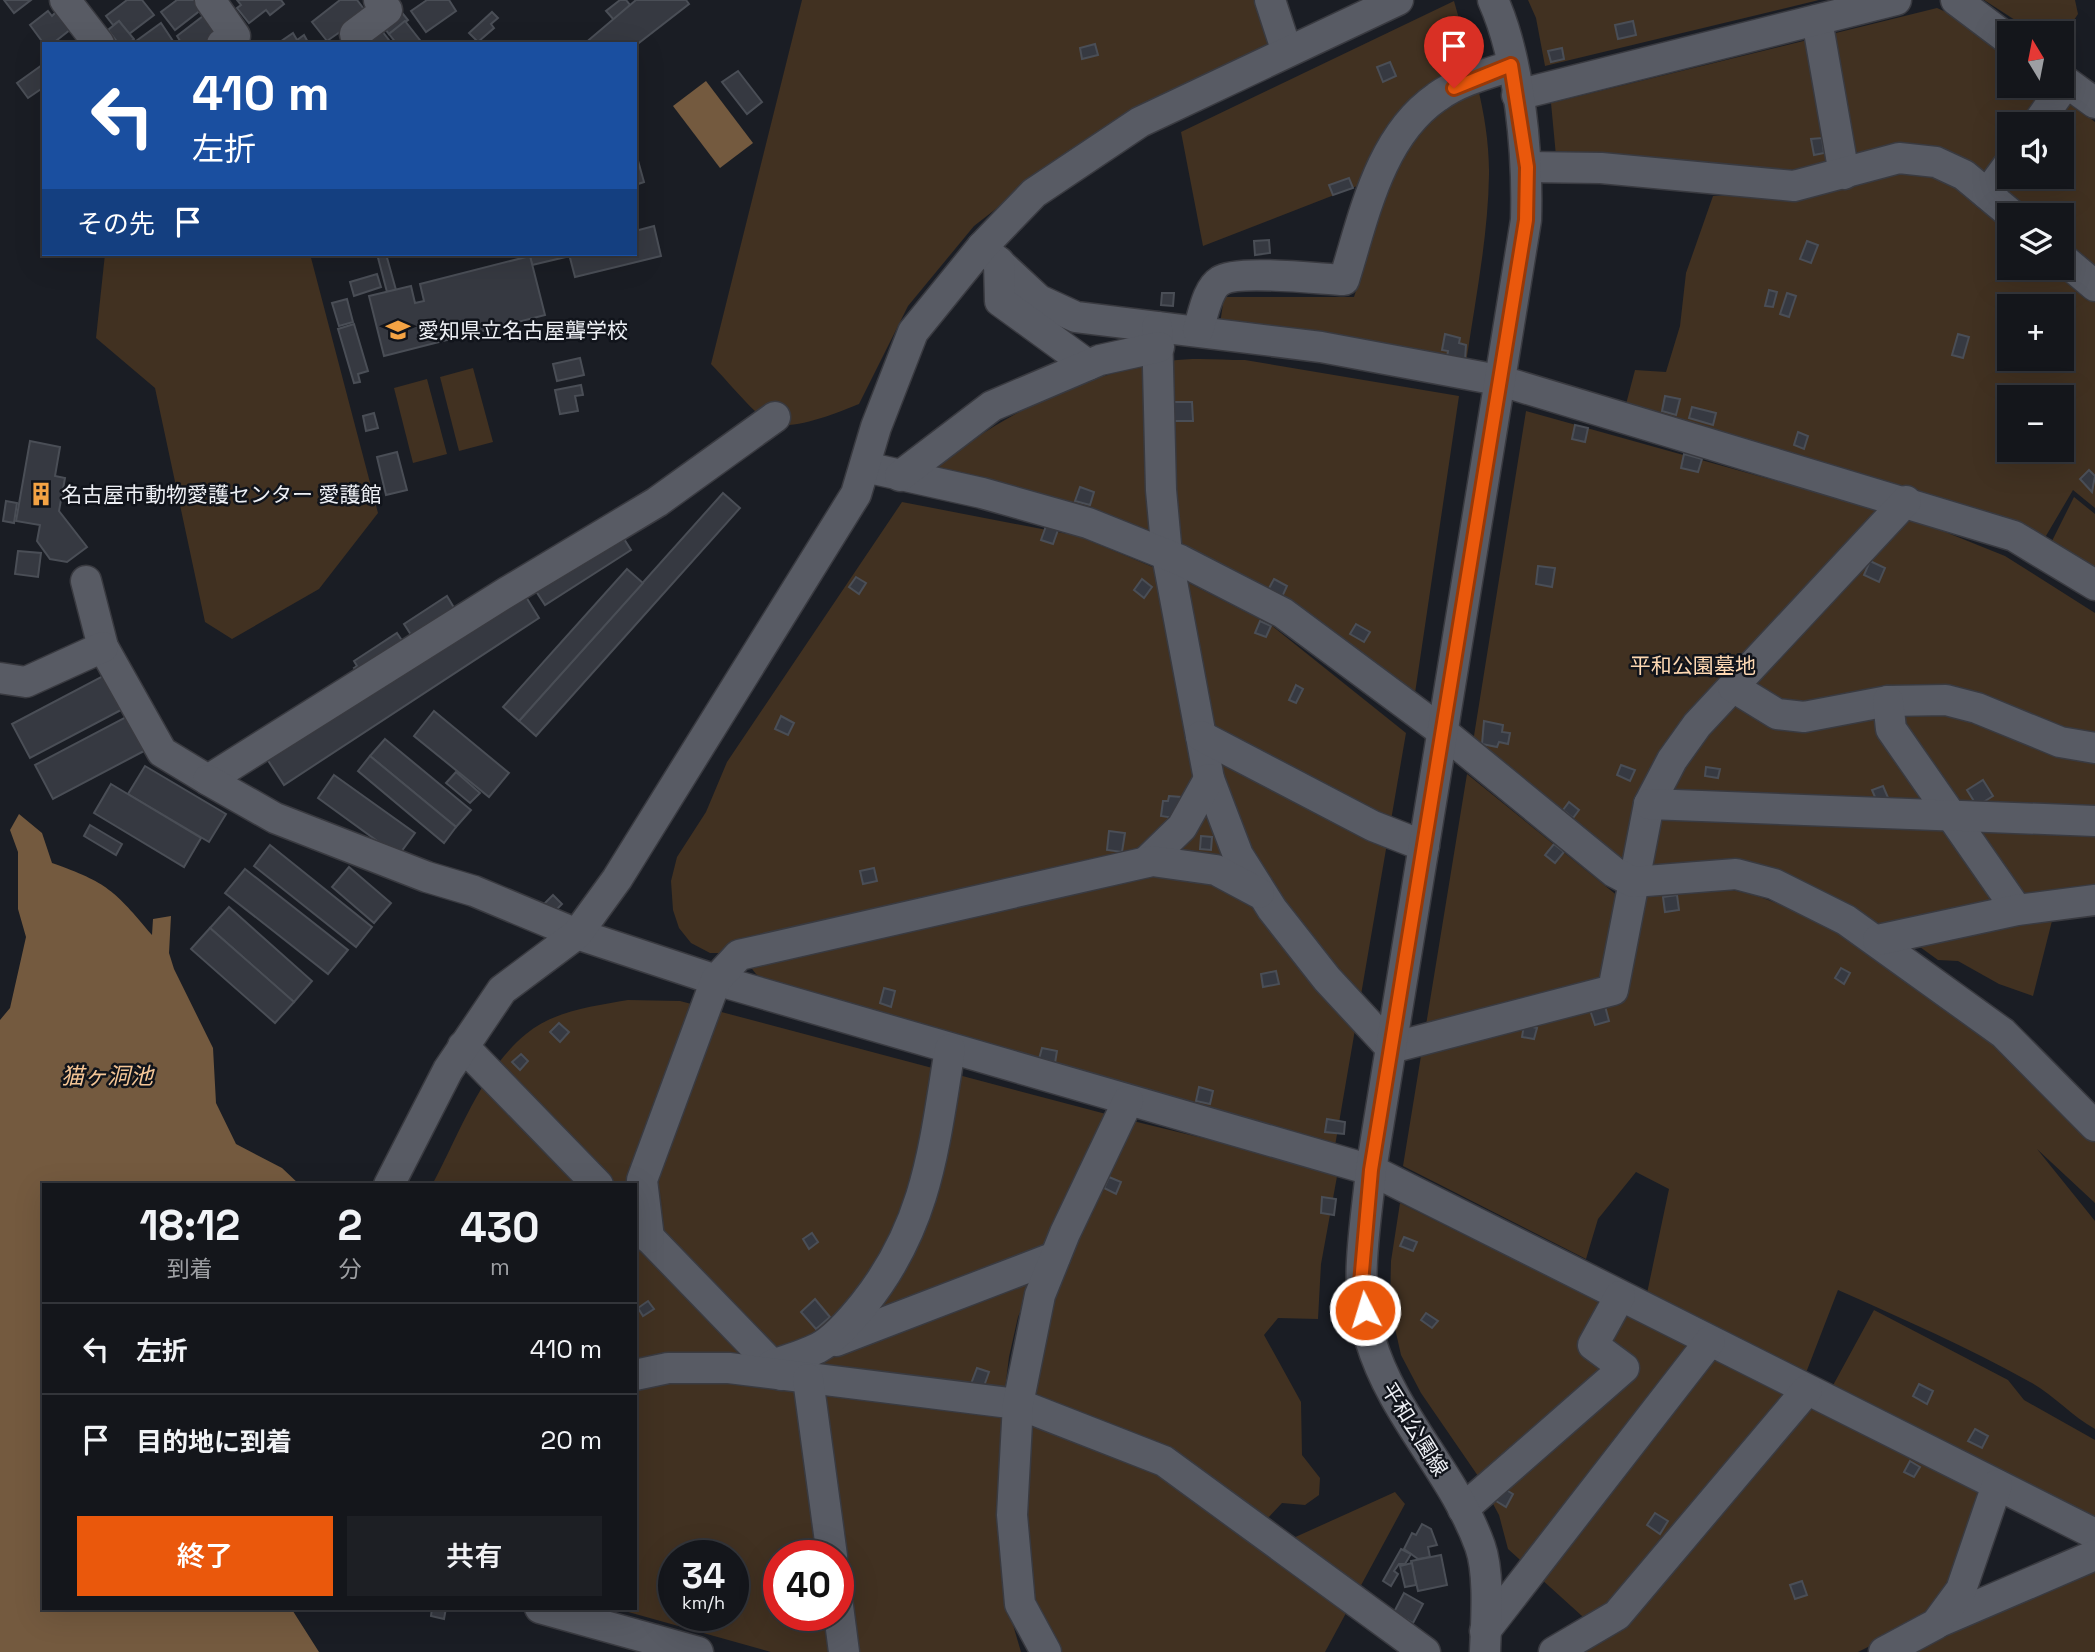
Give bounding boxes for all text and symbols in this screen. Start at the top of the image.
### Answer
pin [1424,16,1484,88]
north arrow [1997,21,2074,98]
map controls [1997,21,2074,462]
icon: arrive [1435,27,1473,65]
text: 410 m [192,62,330,124]
icon: left [77,70,168,161]
button: sound [1997,112,2074,189]
text: 左折 [192,129,256,169]
icon: arrive [169,203,207,241]
button: layers [1997,203,2074,280]
text: その先 [77,207,155,241]
button: + [1997,294,2074,371]
school or university icon: 愛知県立名古屋聾学校 [384,316,412,344]
place label: 愛知県立名古屋聾学校 [418,317,628,344]
button: − [1997,385,2074,462]
building icon: 名古屋市動物愛護センター 愛護館 [27,480,55,508]
place label: 名古屋市動物愛護センター 愛護館 [61,481,381,508]
park label: 平和公園墓地 [1630,652,1756,679]
water label: 猫ヶ洞池 [61,1061,155,1091]
text: 18:12 [139,1199,240,1252]
text: 2 [338,1199,363,1252]
text: 430 [460,1201,540,1254]
text: m [490,1252,510,1282]
text: 到着 [167,1254,213,1284]
text: 分 [339,1254,362,1284]
position arrow [1328,1273,1402,1347]
icon: left [77,1330,115,1368]
text: 410 m [530,1332,602,1366]
text: 左折 [136,1334,188,1368]
street label: 平和公園線 [1376,1377,1454,1481]
icon: arrive [77,1421,115,1459]
text: 20 m [541,1423,602,1457]
text: 目的地に到着 [136,1425,292,1459]
button: 終了 [77,1516,333,1596]
button: 共有 [347,1516,602,1596]
speed limit sign: 40 [763,1540,854,1631]
text: 34 [682,1554,725,1598]
text: km/h [682,1591,725,1614]

